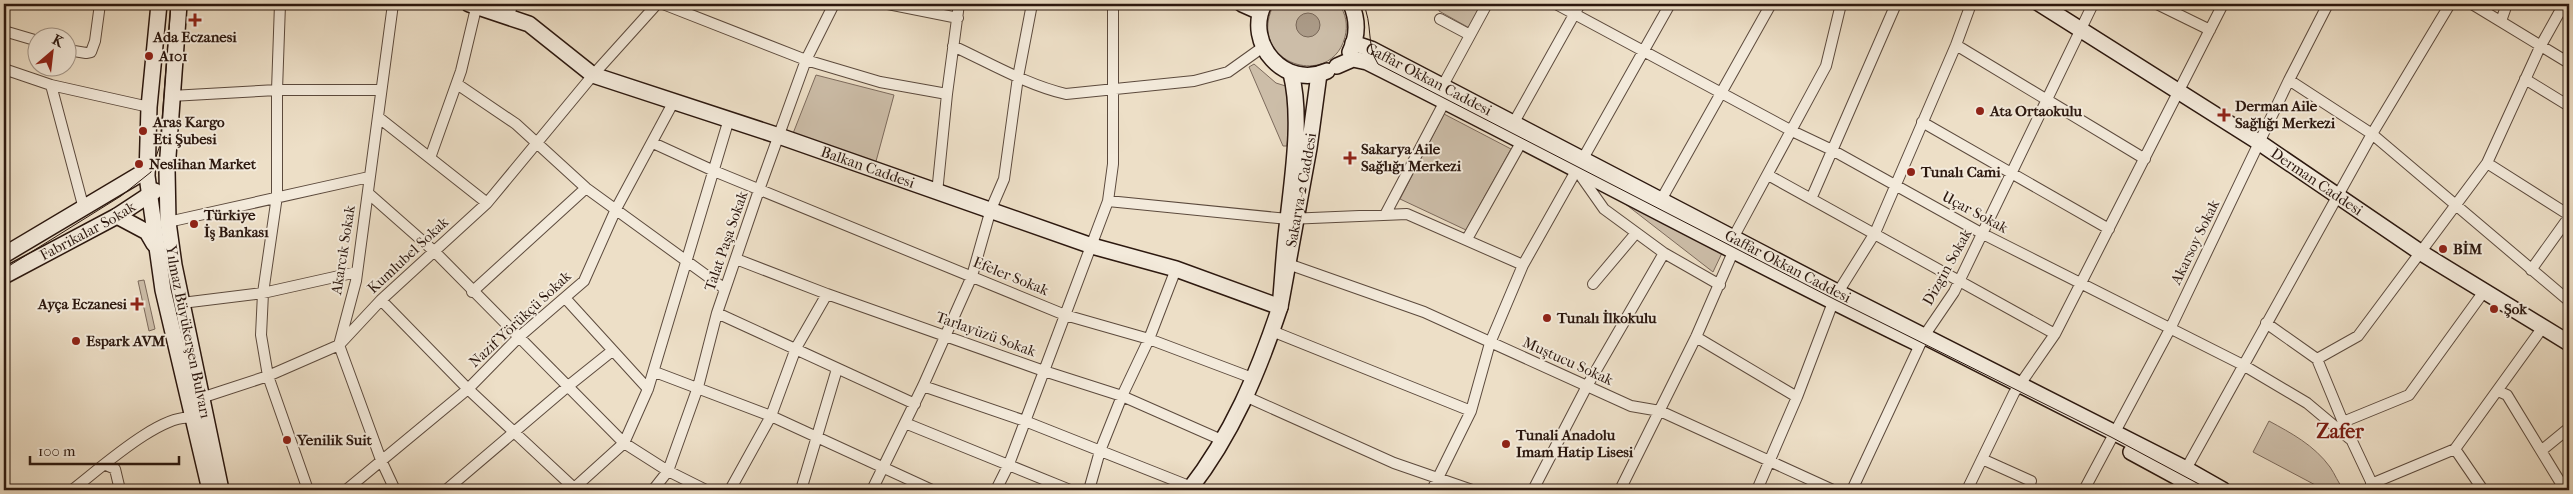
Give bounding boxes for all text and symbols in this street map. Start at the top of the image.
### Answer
marker: Ada Eczanesi [189,14,201,26]
north arrow [28,28,78,78]
place label: Ada Eczanesi [152,28,237,46]
text: K [49,31,67,51]
street label: Gaffar Okkan Caddesi [1362,39,1495,120]
place label: A101 [158,47,188,65]
marker: A101 [143,50,155,62]
place label: Derman Aile Sağlığı Merkezi [2235,97,2336,132]
place label: Ata Ortaokulu [1989,102,2083,120]
marker: Ata Ortaokulu [1974,105,1986,117]
marker: Derman Aile Sağlığı Merkezi [2217,108,2231,122]
place label: Aras Kargo Eti Şubesi [152,113,225,148]
marker: Aras Kargo Eti Şubesi [137,125,149,137]
street label: Sakarya-2 Caddesi [1282,131,1320,249]
place label: Sakarya Aile Sağlığı Merkezi [1361,140,1462,175]
street label: Balkan Caddesi [819,142,918,192]
street label: Derman Caddesi [2267,144,2367,220]
marker: Sakarya Aile Sağlığı Merkezi [1343,151,1357,165]
place label: Neslihan Market [149,155,257,173]
marker: Neslihan Market [133,158,145,170]
place label: Tunalı Cami [1920,163,2001,181]
marker: Tunalı Cami [1905,166,1917,178]
street label: Uçar Sokak [1939,187,2011,237]
street label: Talat Paşa Sokak [700,188,752,293]
street label: Akarsoy Sokak [2166,196,2223,288]
street label: Fabrikalar Sokak [37,197,139,264]
street label: Akarcık Sokak [327,204,359,297]
place label: Türkiye İş Bankası [203,206,269,242]
street label: Kumlubel Sokak [364,213,452,297]
marker: Türkiye İş Bankası [188,218,200,230]
street label: Dizgin Sokak [1919,225,1975,308]
street label: Gaffar Okkan Caddesi [1722,226,1854,307]
place label: BİM [2453,240,2483,258]
street label: Yılmaz Büyükerşen Bulvarı [162,243,215,420]
marker: BİM [2437,243,2449,255]
street label: Efeler Sokak [971,253,1052,299]
street label: Nazif Yörükçü Sokak [465,267,575,371]
place label: Ayça Eczanesi [37,295,128,314]
marker: Ayça Eczanesi [131,298,143,310]
place label: Şok [2504,300,2528,318]
marker: Şok [2488,303,2500,315]
street label: Tarlayüzü Sokak [933,308,1039,361]
place label: Tunalı İlkokulu [1556,309,1657,327]
marker: Tunalı İlkokulu [1541,312,1553,324]
place label: Espark AVM [86,332,166,350]
street label: Muştucu Sokak [1520,333,1616,389]
marker: Espark AVM [70,335,82,347]
district label: Zafer [2316,420,2364,443]
place label: Tunali Anadolu Imam Hatip Lisesi [1515,426,1634,461]
place label: Yenilik Suit [296,431,372,449]
scale bar [30,434,179,466]
marker: Yenilik Suit [281,434,293,446]
marker: Tunali Anadolu Imam Hatip Lisesi [1500,438,1512,450]
text: 100 m [38,442,76,460]

